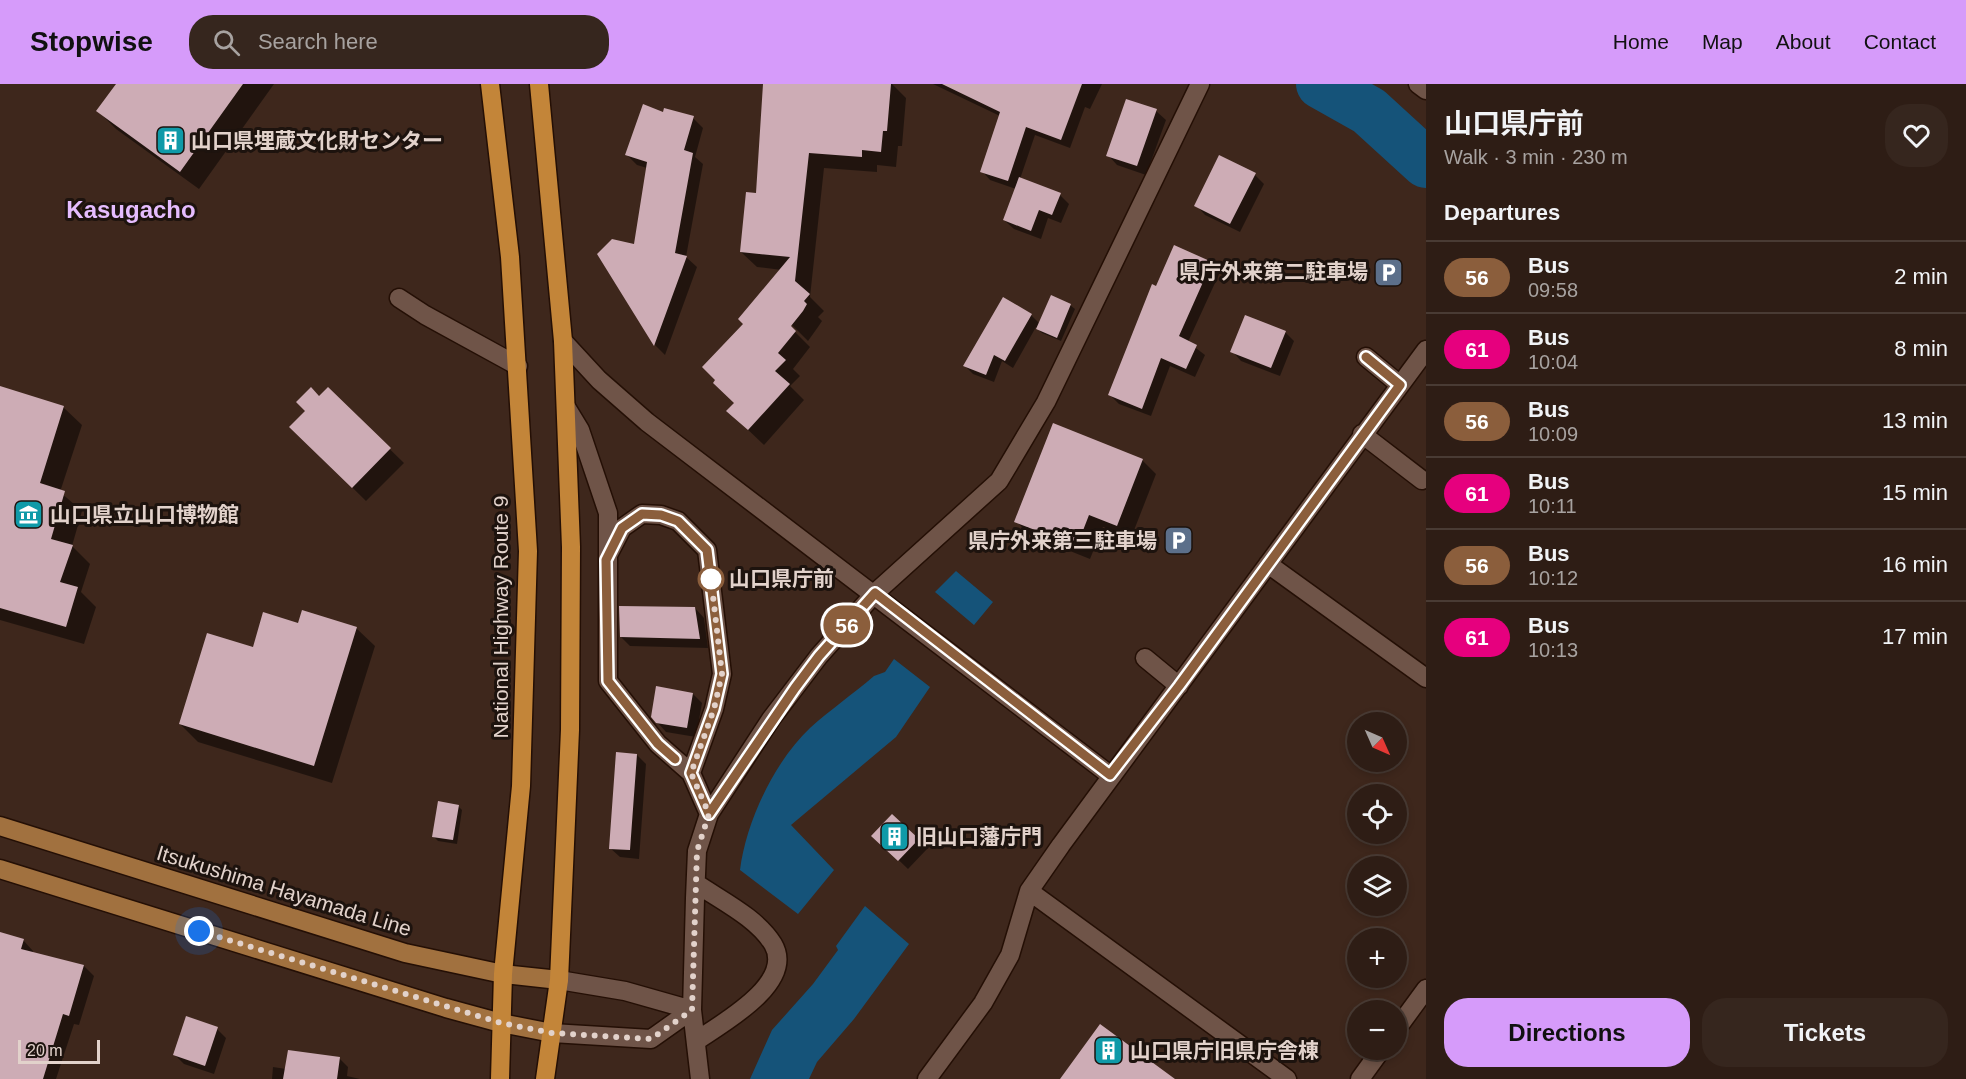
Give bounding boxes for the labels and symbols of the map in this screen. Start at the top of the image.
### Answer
building icon: 山口県埋蔵文化財センター [154,125,186,157]
place label: 山口県埋蔵文化財センター [191,129,443,152]
district label: Kasugacho [66,196,196,223]
parking icon: 県庁外来第二駐車場 [1373,256,1405,288]
place label: 県庁外来第二駐車場 [1179,260,1368,283]
street label: National Highway Route 9 [489,496,512,738]
museum icon: 山口県立山口博物館 [13,499,45,531]
place label: 山口県立山口博物館 [50,503,239,526]
parking icon: 県庁外来第三駐車場 [1162,525,1194,557]
place label: 県庁外来第三駐車場 [968,529,1157,552]
marker: 山口県庁前 [698,566,724,592]
place label: 山口県庁前 [729,567,834,590]
line badge: 56 [820,606,874,644]
north arrow [1347,712,1407,772]
building icon: 旧山口藩庁門 [879,821,911,853]
place label: 旧山口藩庁門 [916,825,1042,848]
street label: Itsukushima Hayamada Line [154,841,414,940]
your location [184,916,214,946]
building icon: 山口県庁旧県庁舎棟 [1093,1035,1125,1067]
scale bar [18,1037,100,1064]
place label: 山口県庁旧県庁舎棟 [1130,1039,1319,1062]

